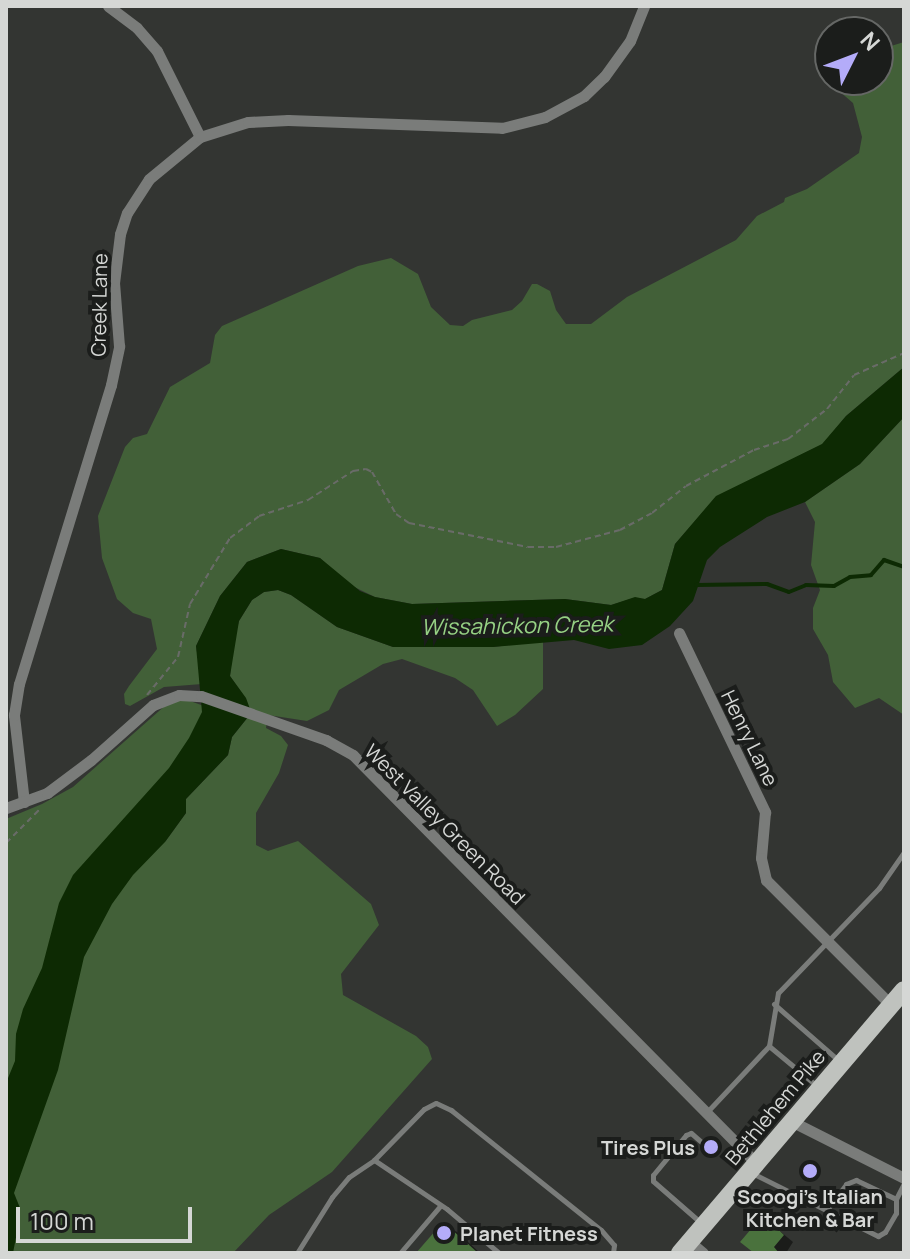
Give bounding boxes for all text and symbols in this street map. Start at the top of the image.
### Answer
north arrow [814,16,894,96]
text: N [854,25,887,57]
street label: Creek Lane [86,253,112,357]
water label: Wissahickon Creek [421,611,613,641]
street label: Henry Lane [717,686,783,790]
street label: West Valley Green Road [360,739,530,909]
street label: Bethlehem Pike [720,1045,830,1169]
place label: Tires Plus [601,1135,695,1159]
marker: Tires Plus [702,1138,720,1156]
marker: Scoogi's Italian Kitchen & Bar [801,1162,819,1180]
place label: Scoogi's Italian Kitchen & Bar [737,1184,883,1231]
scale bar [20,1191,196,1241]
text: 100 m [30,1204,94,1237]
place label: Planet Fitness [460,1221,598,1245]
marker: Planet Fitness [435,1224,453,1242]

